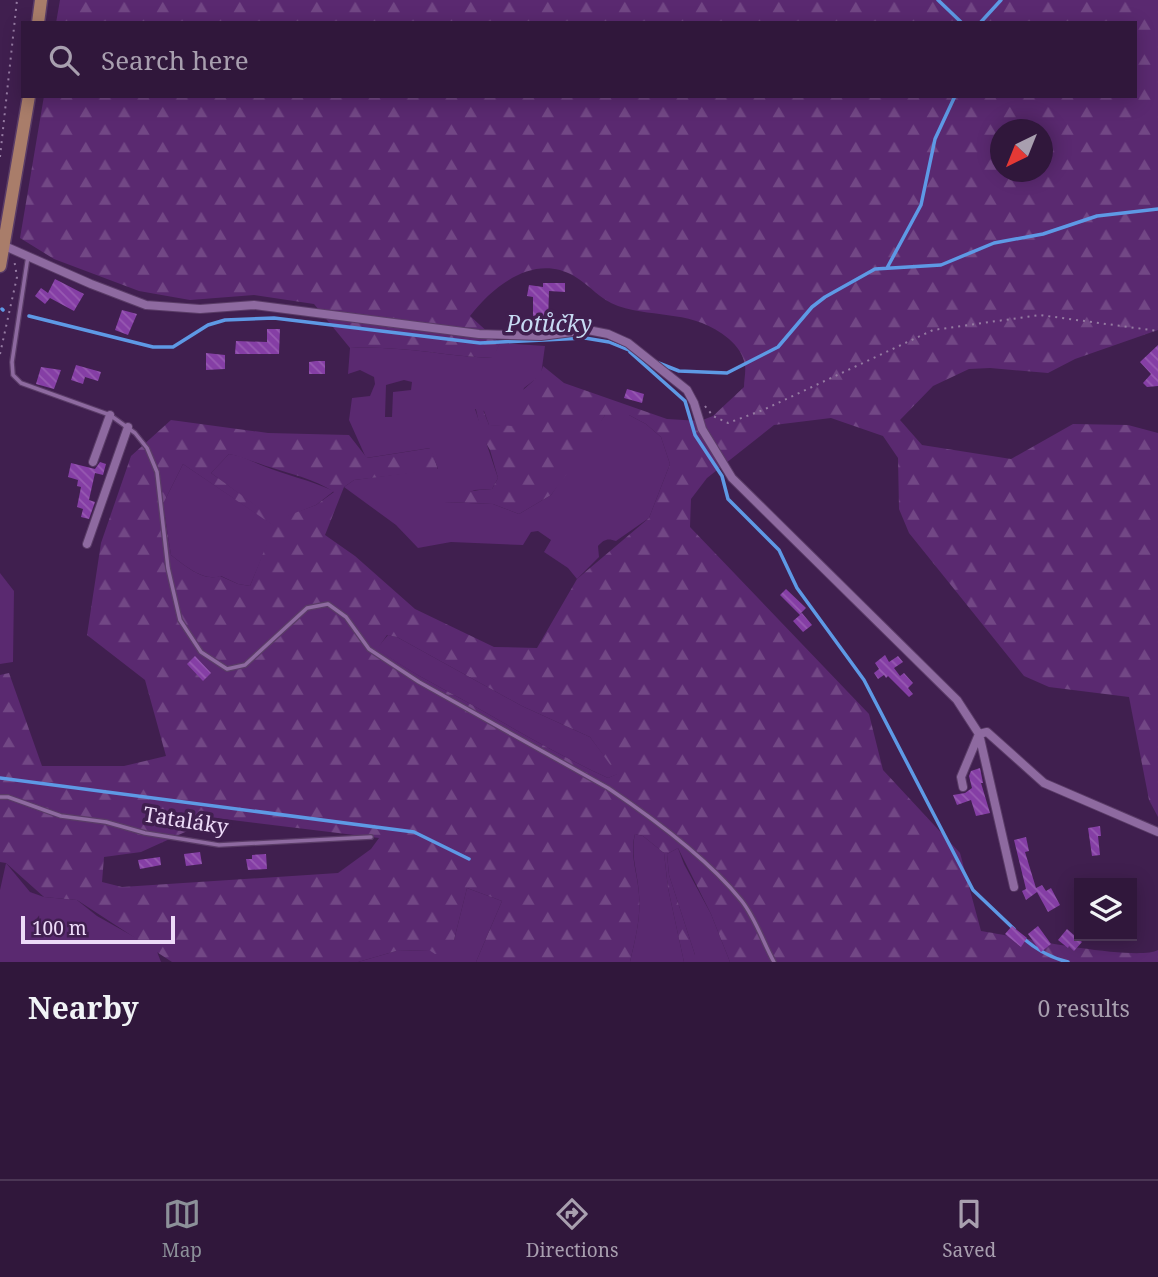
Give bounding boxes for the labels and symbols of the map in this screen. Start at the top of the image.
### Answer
north arrow [990,119,1053,182]
water label: Potůčky [505,307,592,339]
street label: Tataláky [142,799,231,841]
scale bar [21,913,175,945]

